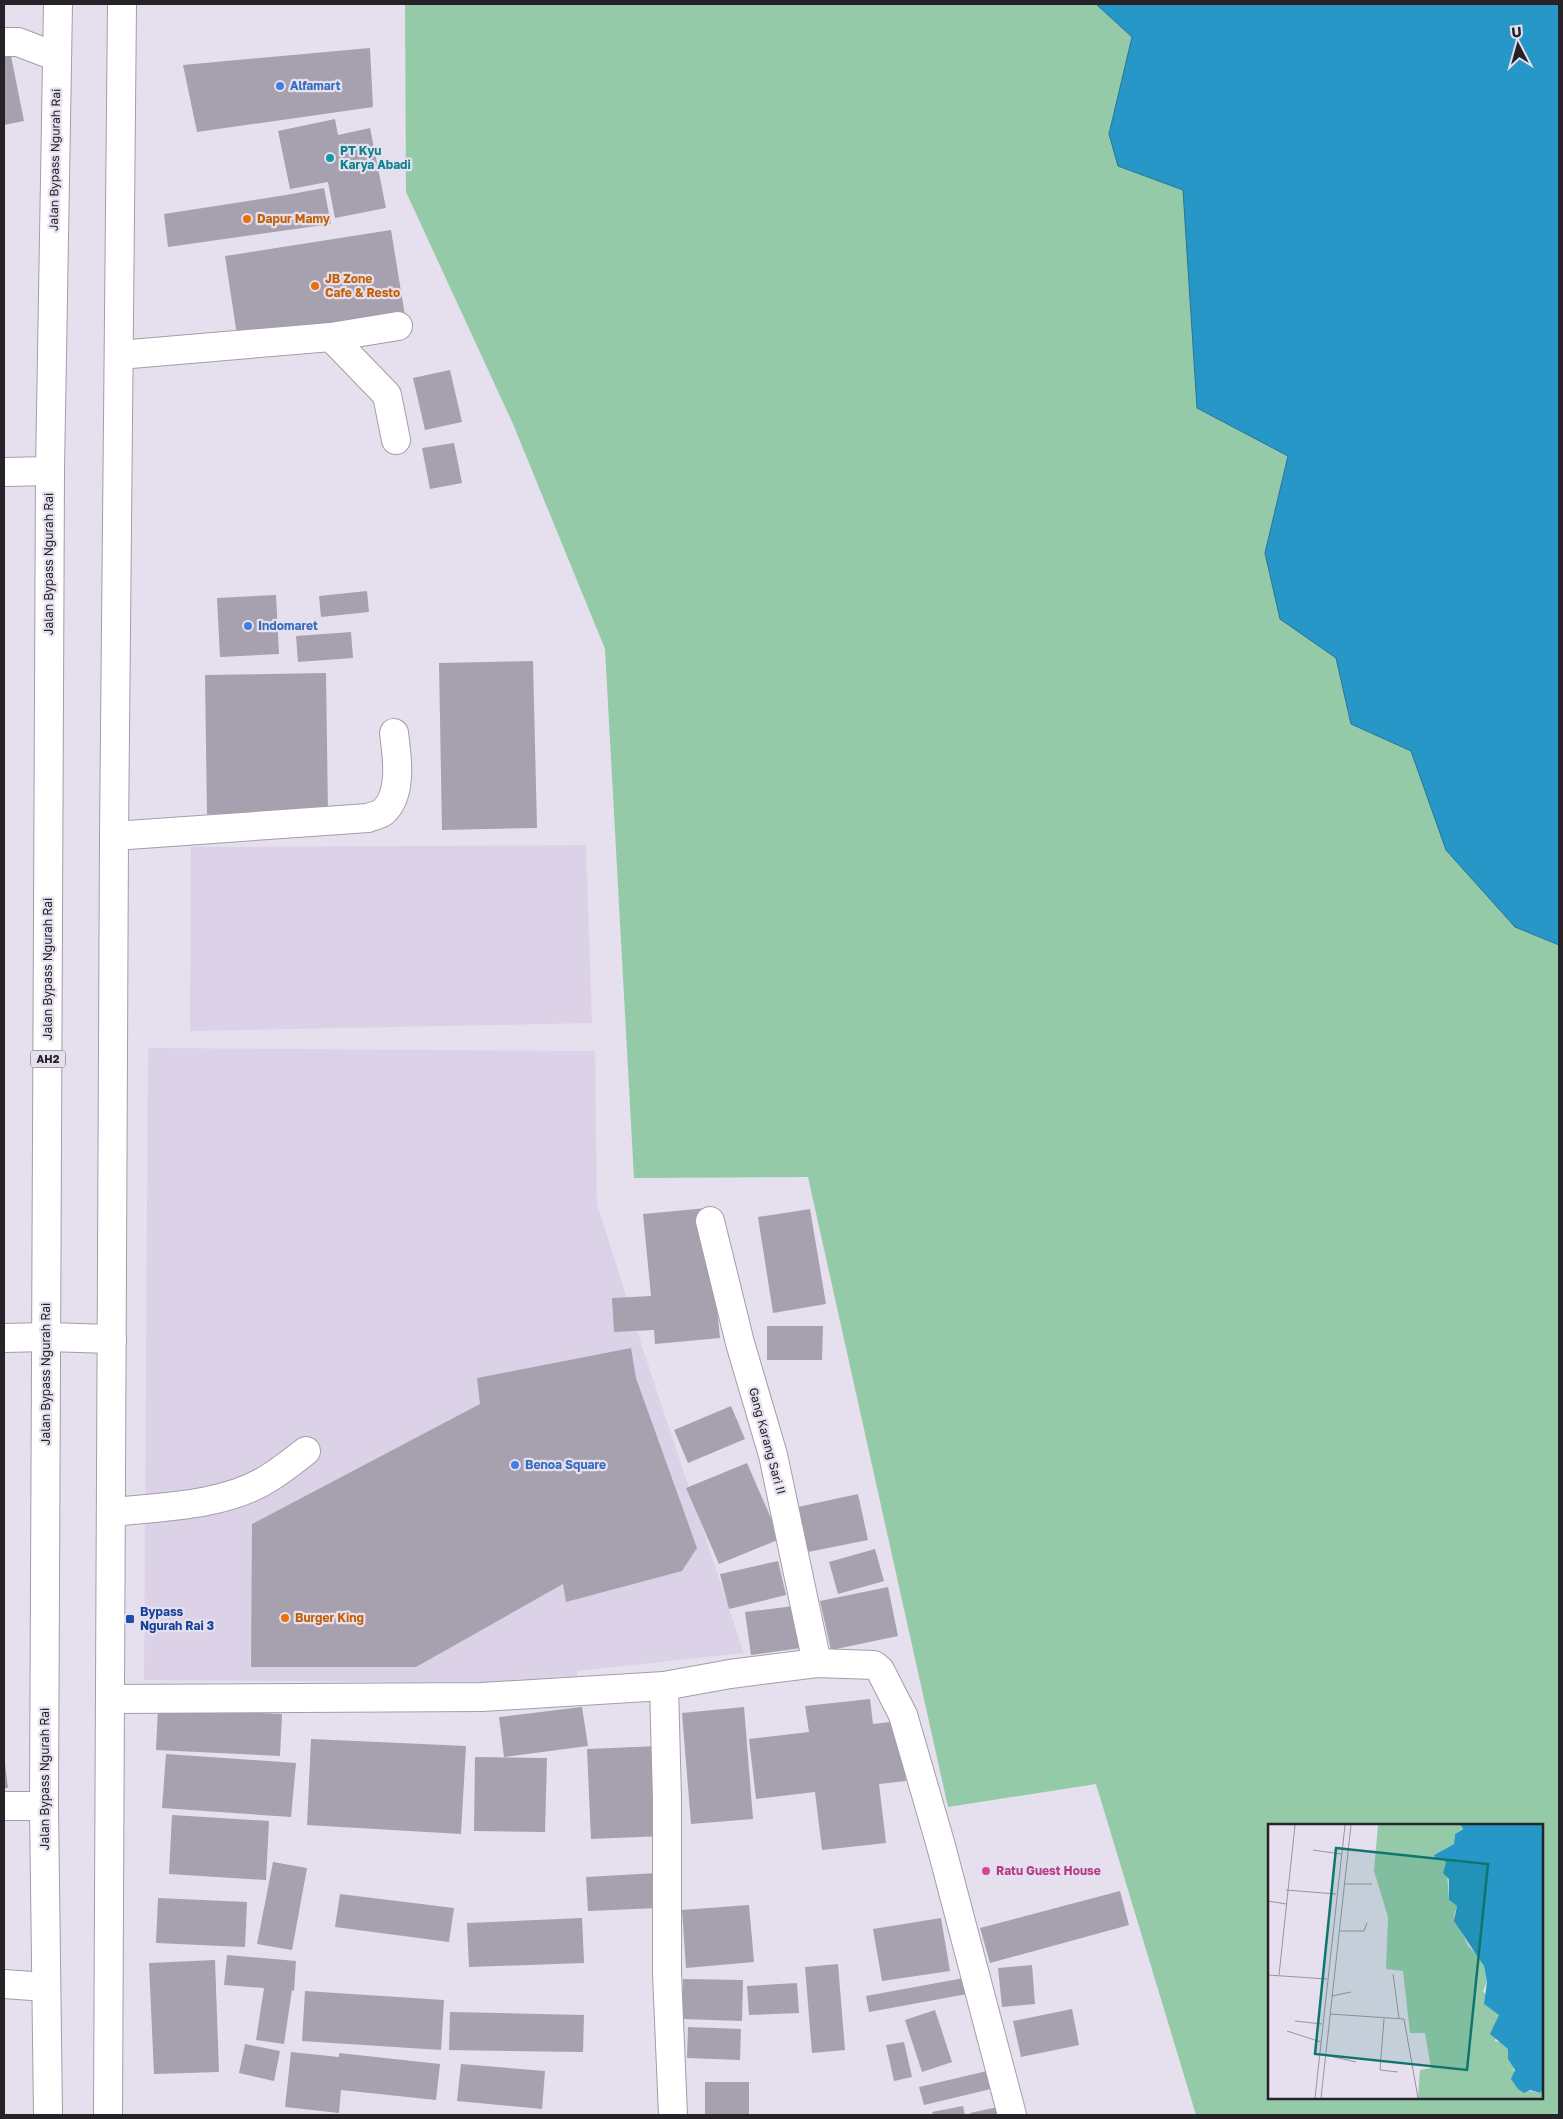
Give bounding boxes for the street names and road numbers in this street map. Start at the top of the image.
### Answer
street label: Jalan Bypass Ngurah Rai [46,89,63,231]
street label: Jalan Bypass Ngurah Rai [41,493,56,635]
street label: Jalan Bypass Ngurah Rai [40,898,55,1040]
road number: AH2 [30,1050,66,1068]
street label: Jalan Bypass Ngurah Rai [38,1303,53,1445]
street label: Gang Karang Sari II [746,1386,789,1496]
street label: Jalan Bypass Ngurah Rai [37,1708,52,1850]

